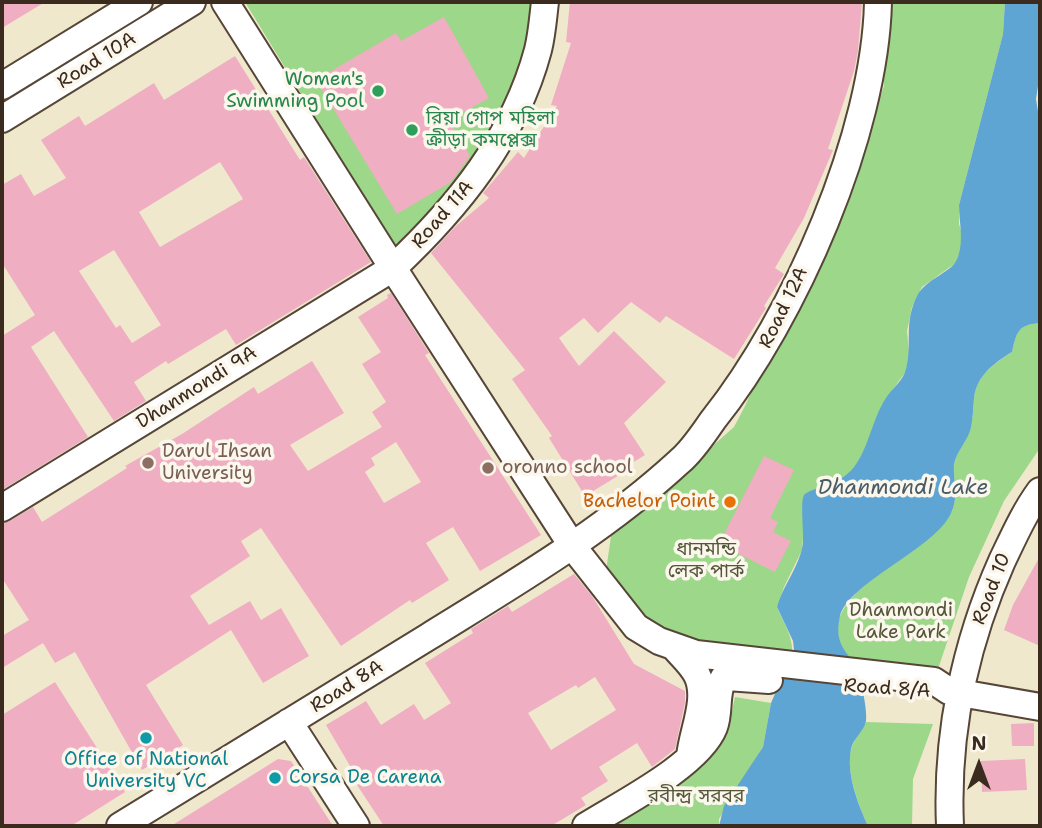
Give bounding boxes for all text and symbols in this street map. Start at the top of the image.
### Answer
street label: Road 10A [53,28,141,94]
place label: Women's Swimming Pool [226,69,364,113]
marker: Women's Swimming Pool [370,83,386,99]
place label: রিয়া গোপ মহিলা ক্রীড়া কমপ্লেক্স [426,108,555,152]
marker: রিয়া গোপ মহিলা ক্রীড়া কমপ্লেক্স [404,122,420,138]
street label: Road 11A [407,176,479,254]
street label: Road 12A [755,264,813,352]
street label: Dhanmondi 9A [133,342,261,434]
place label: Darul Ihsan University [162,441,272,485]
marker: Darul Ihsan University [140,455,156,471]
place label: oronno school [502,457,633,479]
marker: oronno school [480,460,496,476]
water label: Dhanmondi Lake [818,476,988,502]
place label: Bachelor Point [583,491,716,513]
marker: Bachelor Point [722,494,738,510]
park label: ধানমন্ডি লেক পার্ক [668,539,744,583]
street label: Road 10 [968,550,1016,628]
park label: Dhanmondi Lake Park [849,600,953,644]
street label: Road 8A [306,656,388,718]
street label: Road 8/A [843,675,931,703]
marker: Office of National University VC [138,730,154,746]
north arrow [944,730,1014,800]
text: N [971,731,987,756]
place label: Office of National University VC [64,749,228,793]
place label: Corsa De Carena [289,767,441,789]
marker: Corsa De Carena [267,770,283,786]
park label: রবীন্দ্র সরবর [648,786,744,808]

